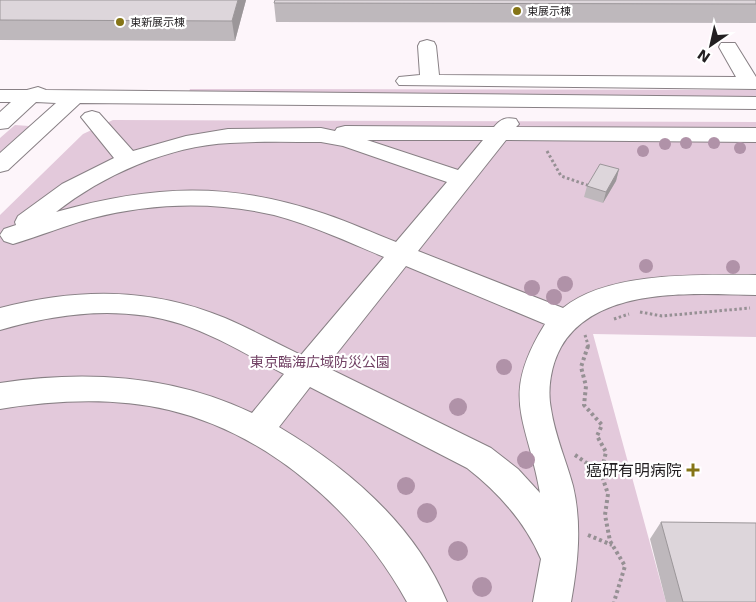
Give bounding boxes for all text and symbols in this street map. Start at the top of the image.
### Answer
marker: 東展示棟 [511,5,523,17]
place label: 東展示棟 [527,5,571,18]
marker: 東新展示棟 [114,16,126,28]
place label: 東新展示棟 [130,16,185,29]
north arrow [686,20,736,70]
text: N [694,46,713,66]
park label: 東京臨海広域防災公園 [250,354,390,370]
place label: 癌研有明病院 [586,461,682,480]
marker: 癌研有明病院 [686,463,700,477]

